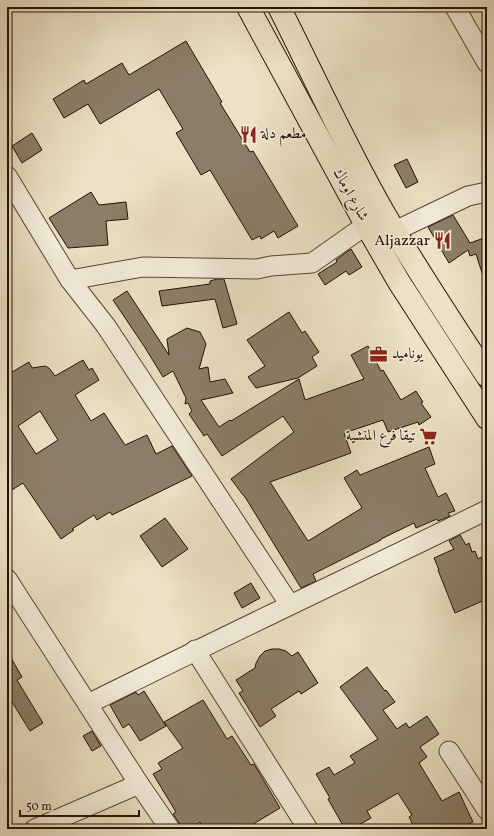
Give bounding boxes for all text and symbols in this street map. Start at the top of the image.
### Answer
restaurant icon: مطعم دلة [238,124,258,144]
place label: مطعم دلة [260,124,306,147]
street label: شارع اوماك [326,165,373,226]
place label: Aljazzar [374,231,430,252]
restaurant icon: Aljazzar [433,231,453,251]
office icon: يوناميد [369,344,389,364]
place label: يوناميد [392,344,424,365]
place label: تيقا فرع المنشية [346,426,416,448]
supermarket icon: تيقا فرع المنشية [419,426,439,446]
scale bar [20,792,139,818]
text: 50 m [26,799,52,815]

